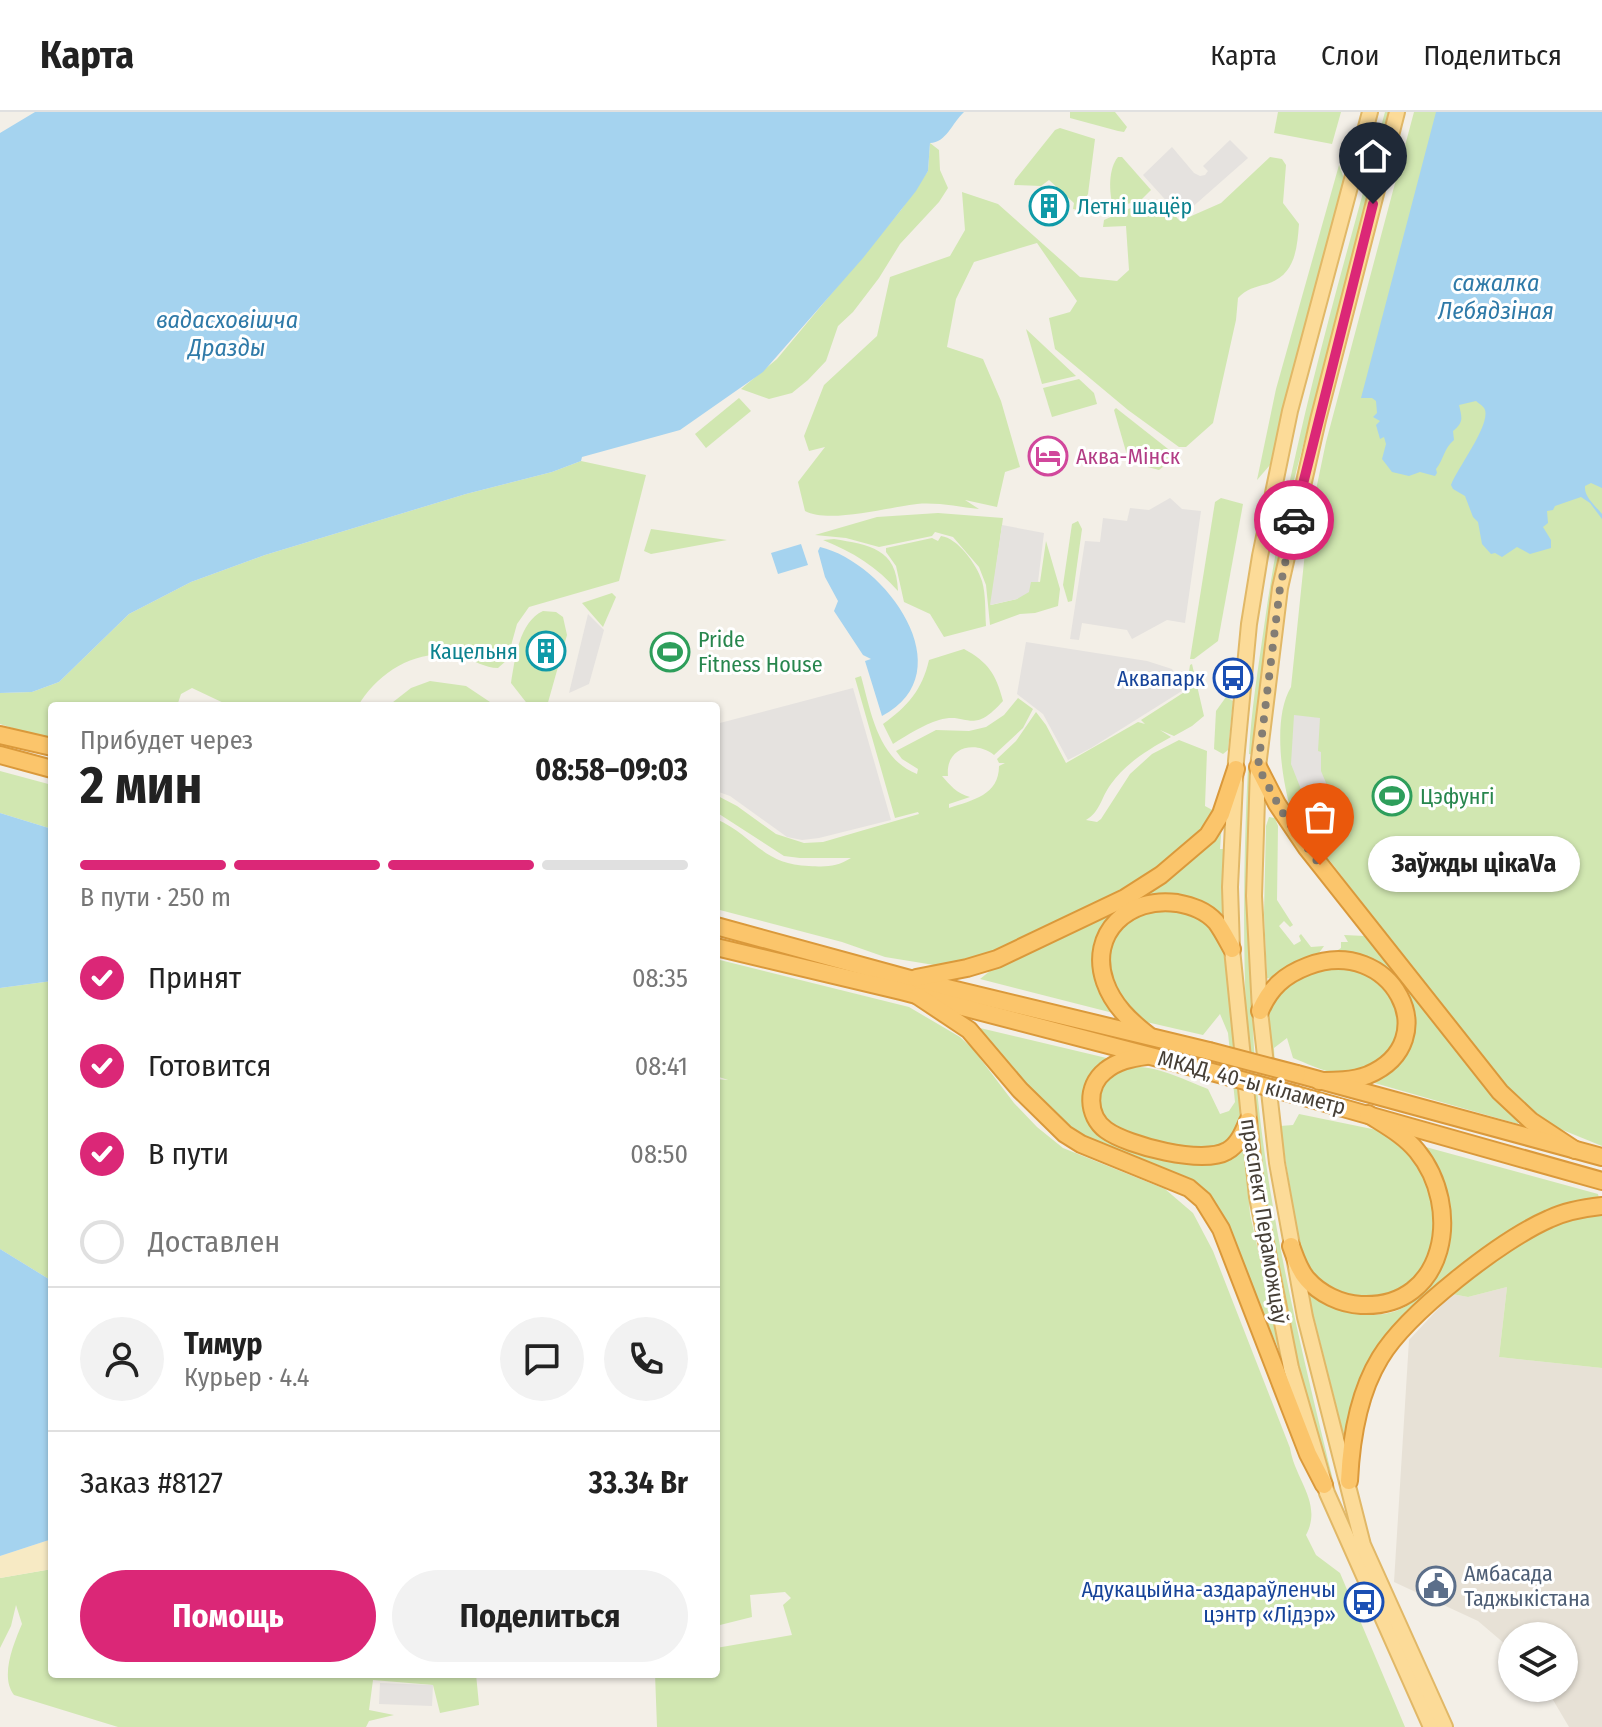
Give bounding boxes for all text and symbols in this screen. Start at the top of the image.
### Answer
text: Карта [40,32,134,78]
text: Карта [1210,39,1277,72]
text: Слои [1321,39,1379,72]
text: Поделиться [1423,39,1562,72]
pin [1339,122,1407,204]
icon: home [1351,134,1395,178]
building icon: Летні шацёр [1028,185,1070,227]
place label: Летні шацёр [1077,193,1192,220]
water label: сажалка Лебядзіная [1437,269,1554,325]
water label: вадасховішча Дразды [156,306,298,362]
hotel icon: Аква-Мінск [1027,435,1069,477]
place label: Аква-Мінск [1076,443,1181,470]
courier [1254,480,1334,560]
icon: car [1272,498,1316,542]
place label: Pride Fitness House [698,626,823,678]
building icon: Кацельня [525,630,567,672]
sports icon: Pride Fitness House [649,631,691,673]
place label: Кацельня [429,638,518,665]
bus stop icon: Аквапарк [1212,657,1254,699]
place label: Аквапарк [1117,665,1206,692]
text: Прибудет через [80,725,253,756]
text: 08:58–09:03 [535,752,688,788]
text: 2 мин [80,754,202,817]
sports icon: Цэфунгі [1371,775,1413,817]
pin [1286,783,1354,865]
place label: Цэфунгі [1420,783,1495,810]
icon: bag [1298,795,1342,839]
callout: Заўжды цікаVа [1368,837,1580,893]
text: Заўжды цікаVа [1391,848,1557,879]
text: В пути · 250 m [80,882,231,913]
icon: check [80,956,124,1000]
text: Принят [148,960,241,996]
text: 08:35 [632,963,688,994]
icon: check [80,1044,124,1088]
street label: МКАД, 40-ы кіламетр [1155,1044,1349,1121]
text: Готовится [148,1048,271,1084]
text: 08:41 [635,1051,688,1082]
street label: праспект Пераможцаў [1235,1117,1294,1326]
icon: check [80,1132,124,1176]
text: В пути [148,1136,229,1172]
text: 08:50 [630,1139,688,1170]
text: Доставлен [148,1224,280,1260]
button: person [80,1317,164,1401]
button: chat [500,1317,584,1401]
button: phone [604,1317,688,1401]
text: Тимур [184,1326,263,1362]
text: Курьер · 4.4 [184,1362,309,1393]
text: Заказ #8127 [80,1465,223,1501]
text: 33.34 Br [589,1465,688,1501]
place label: Амбасада Таджыкістана [1464,1560,1590,1612]
public building icon: Амбасада Таджыкістана [1415,1565,1457,1607]
button: Помощь [80,1570,376,1662]
button: Поделиться [392,1570,688,1662]
place label: Адукацыйна-аздараўленчы цэнтр «Лідэр» [1081,1576,1336,1628]
bus stop icon: Адукацыйна-аздараўленчы цэнтр «Лідэр» [1343,1581,1385,1623]
map controls [1498,1622,1578,1702]
button: layers [1498,1622,1578,1702]

